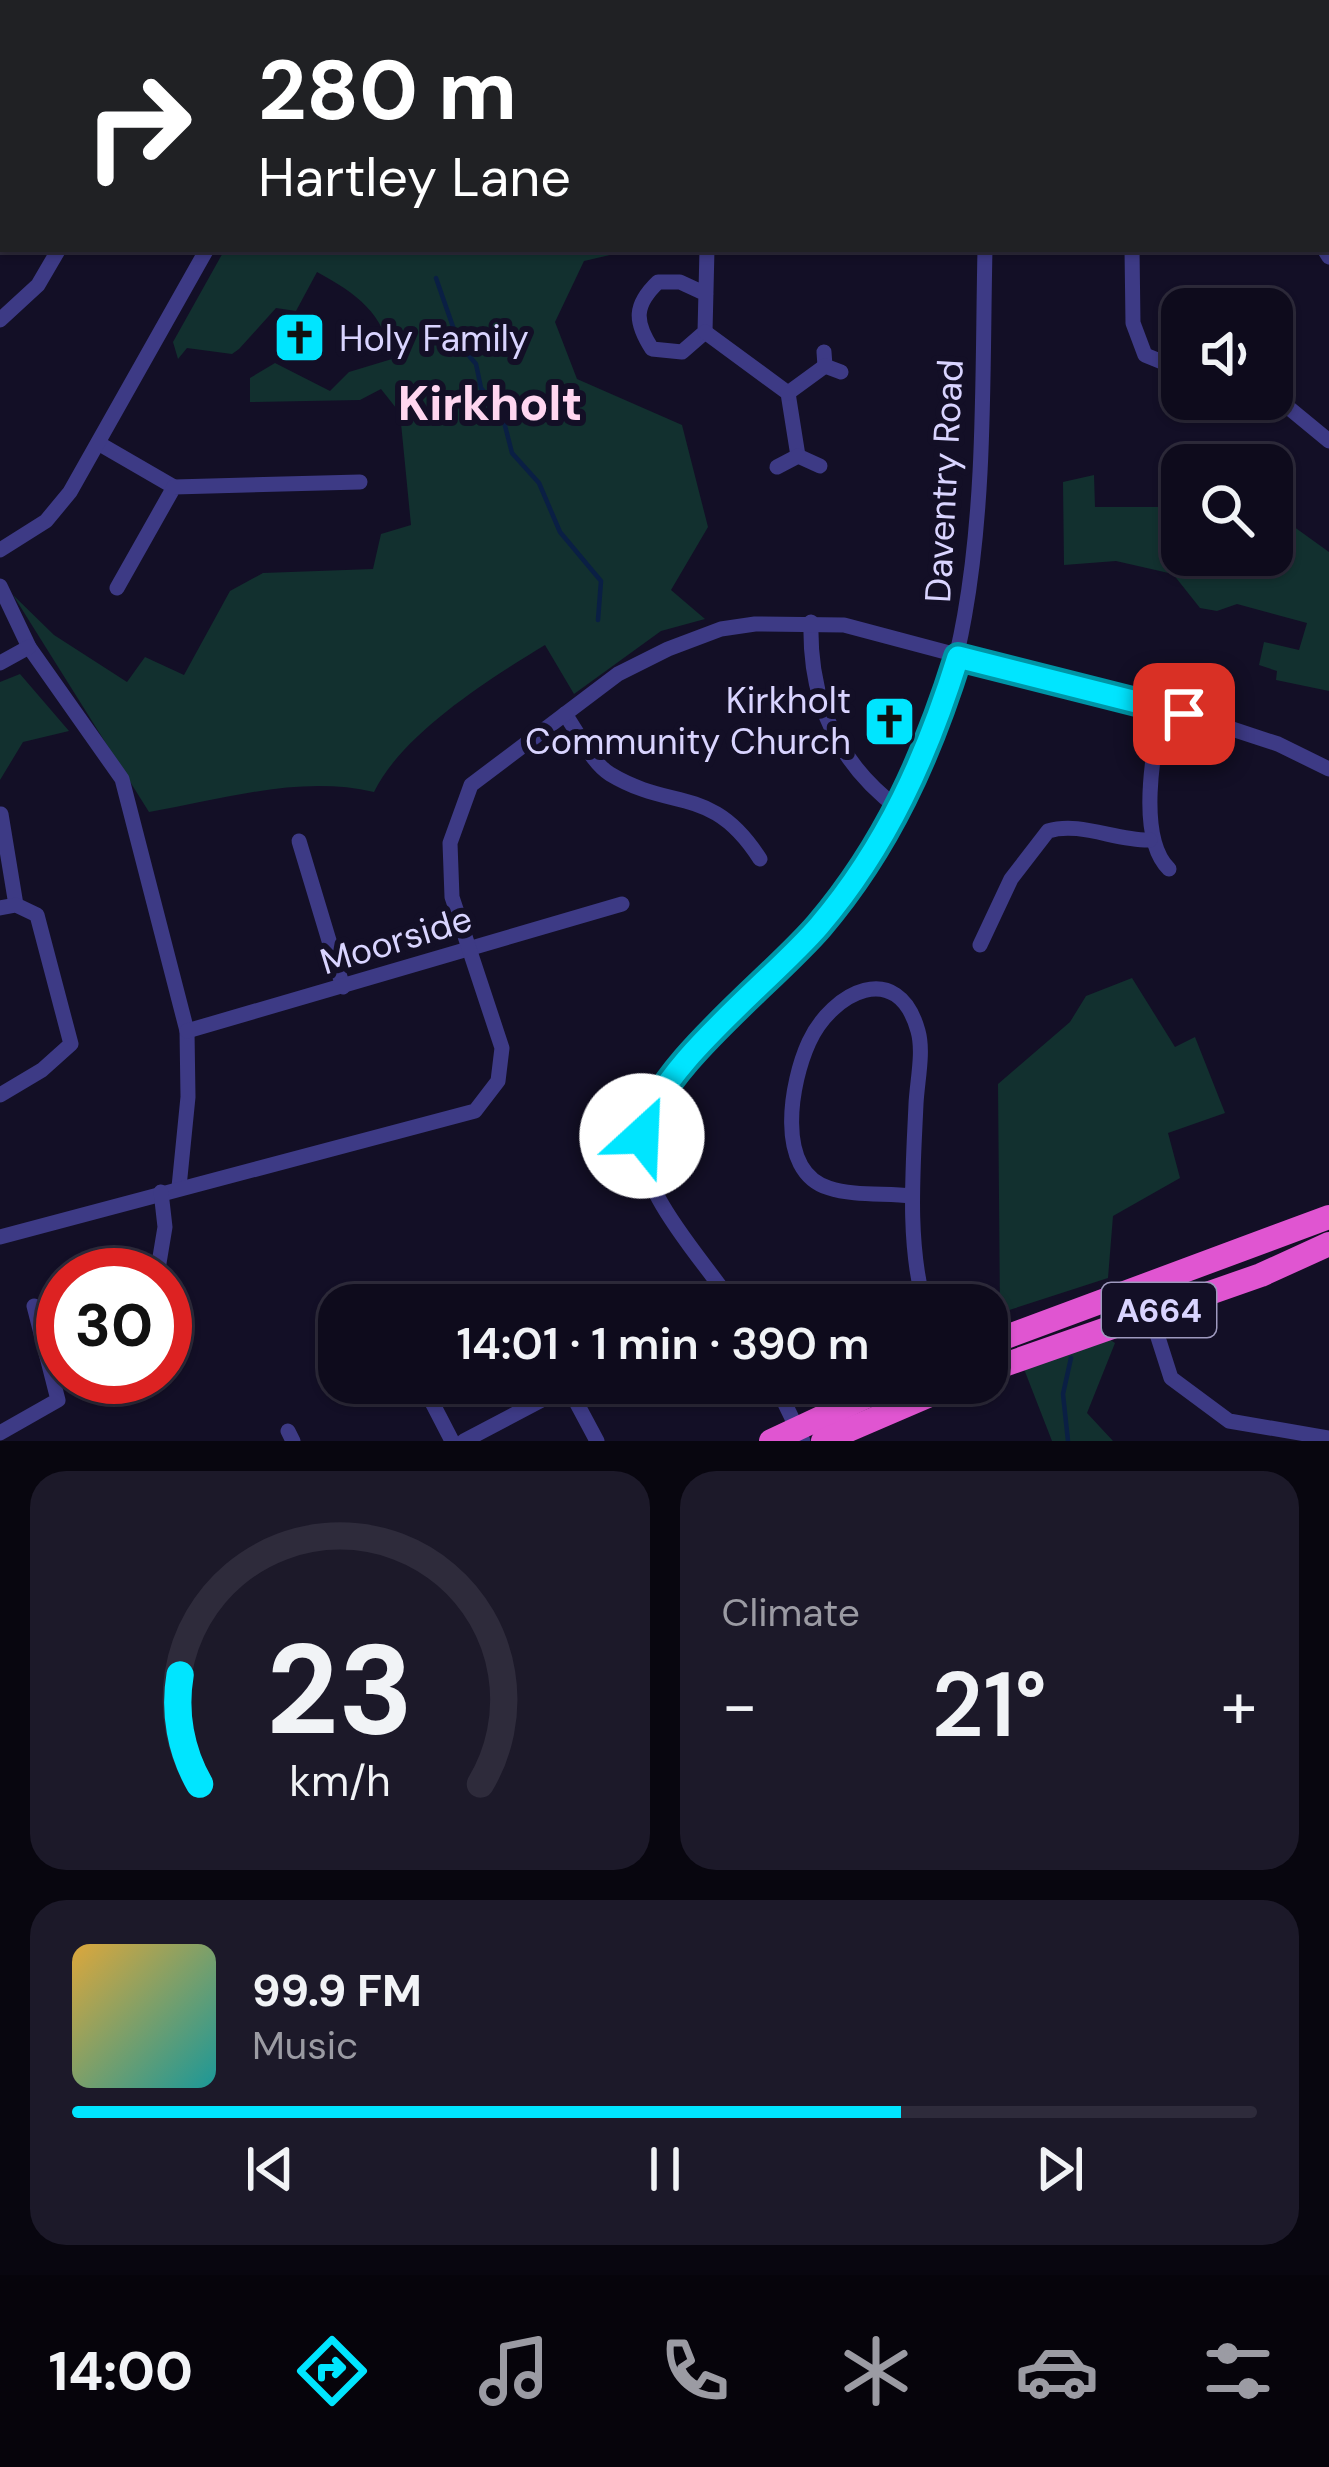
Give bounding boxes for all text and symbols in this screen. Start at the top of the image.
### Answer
text: 280 m [258,36,517,145]
icon: right [60,48,216,204]
text: Hartley Lane [258,142,571,213]
map controls [1161,288,1293,576]
button: sound [1161,288,1293,420]
church icon: Holy Family [272,310,328,366]
place label: Holy Family [339,315,529,362]
street label: Daventry Road [914,358,974,604]
district label: Kirkholt [398,372,582,435]
button: search [1161,444,1293,576]
pin [1133,663,1235,765]
place label: Kirkholt Community Church [525,677,851,765]
icon: arrive [1151,681,1217,747]
church icon: Kirkholt Community Church [862,693,918,749]
street label: Moorside [315,895,477,985]
position arrow [579,1073,705,1199]
speed limit sign: 30 [36,1248,192,1404]
road number: A664 [1102,1283,1216,1337]
text: 14:01 · 1 min · 390 m [456,1314,870,1373]
text: Climate [722,1587,860,1638]
text: 23 [266,1609,413,1772]
text: 21° [932,1647,1047,1764]
text: − [722,1663,758,1748]
text: + [1221,1663,1257,1748]
text: km/h [289,1752,390,1808]
text: 99.9 FM [252,1961,422,2020]
text: Music [252,2020,358,2071]
icon: previous [237,2136,303,2202]
icon: pause [632,2136,698,2202]
icon: next [1027,2136,1093,2202]
icon: directions [290,2329,374,2413]
icon: music [472,2329,556,2413]
icon: phone [653,2329,737,2413]
icon: climate [834,2329,918,2413]
icon: car [1015,2329,1099,2413]
icon: filters [1196,2329,1280,2413]
text: 14:00 [49,2336,193,2407]

